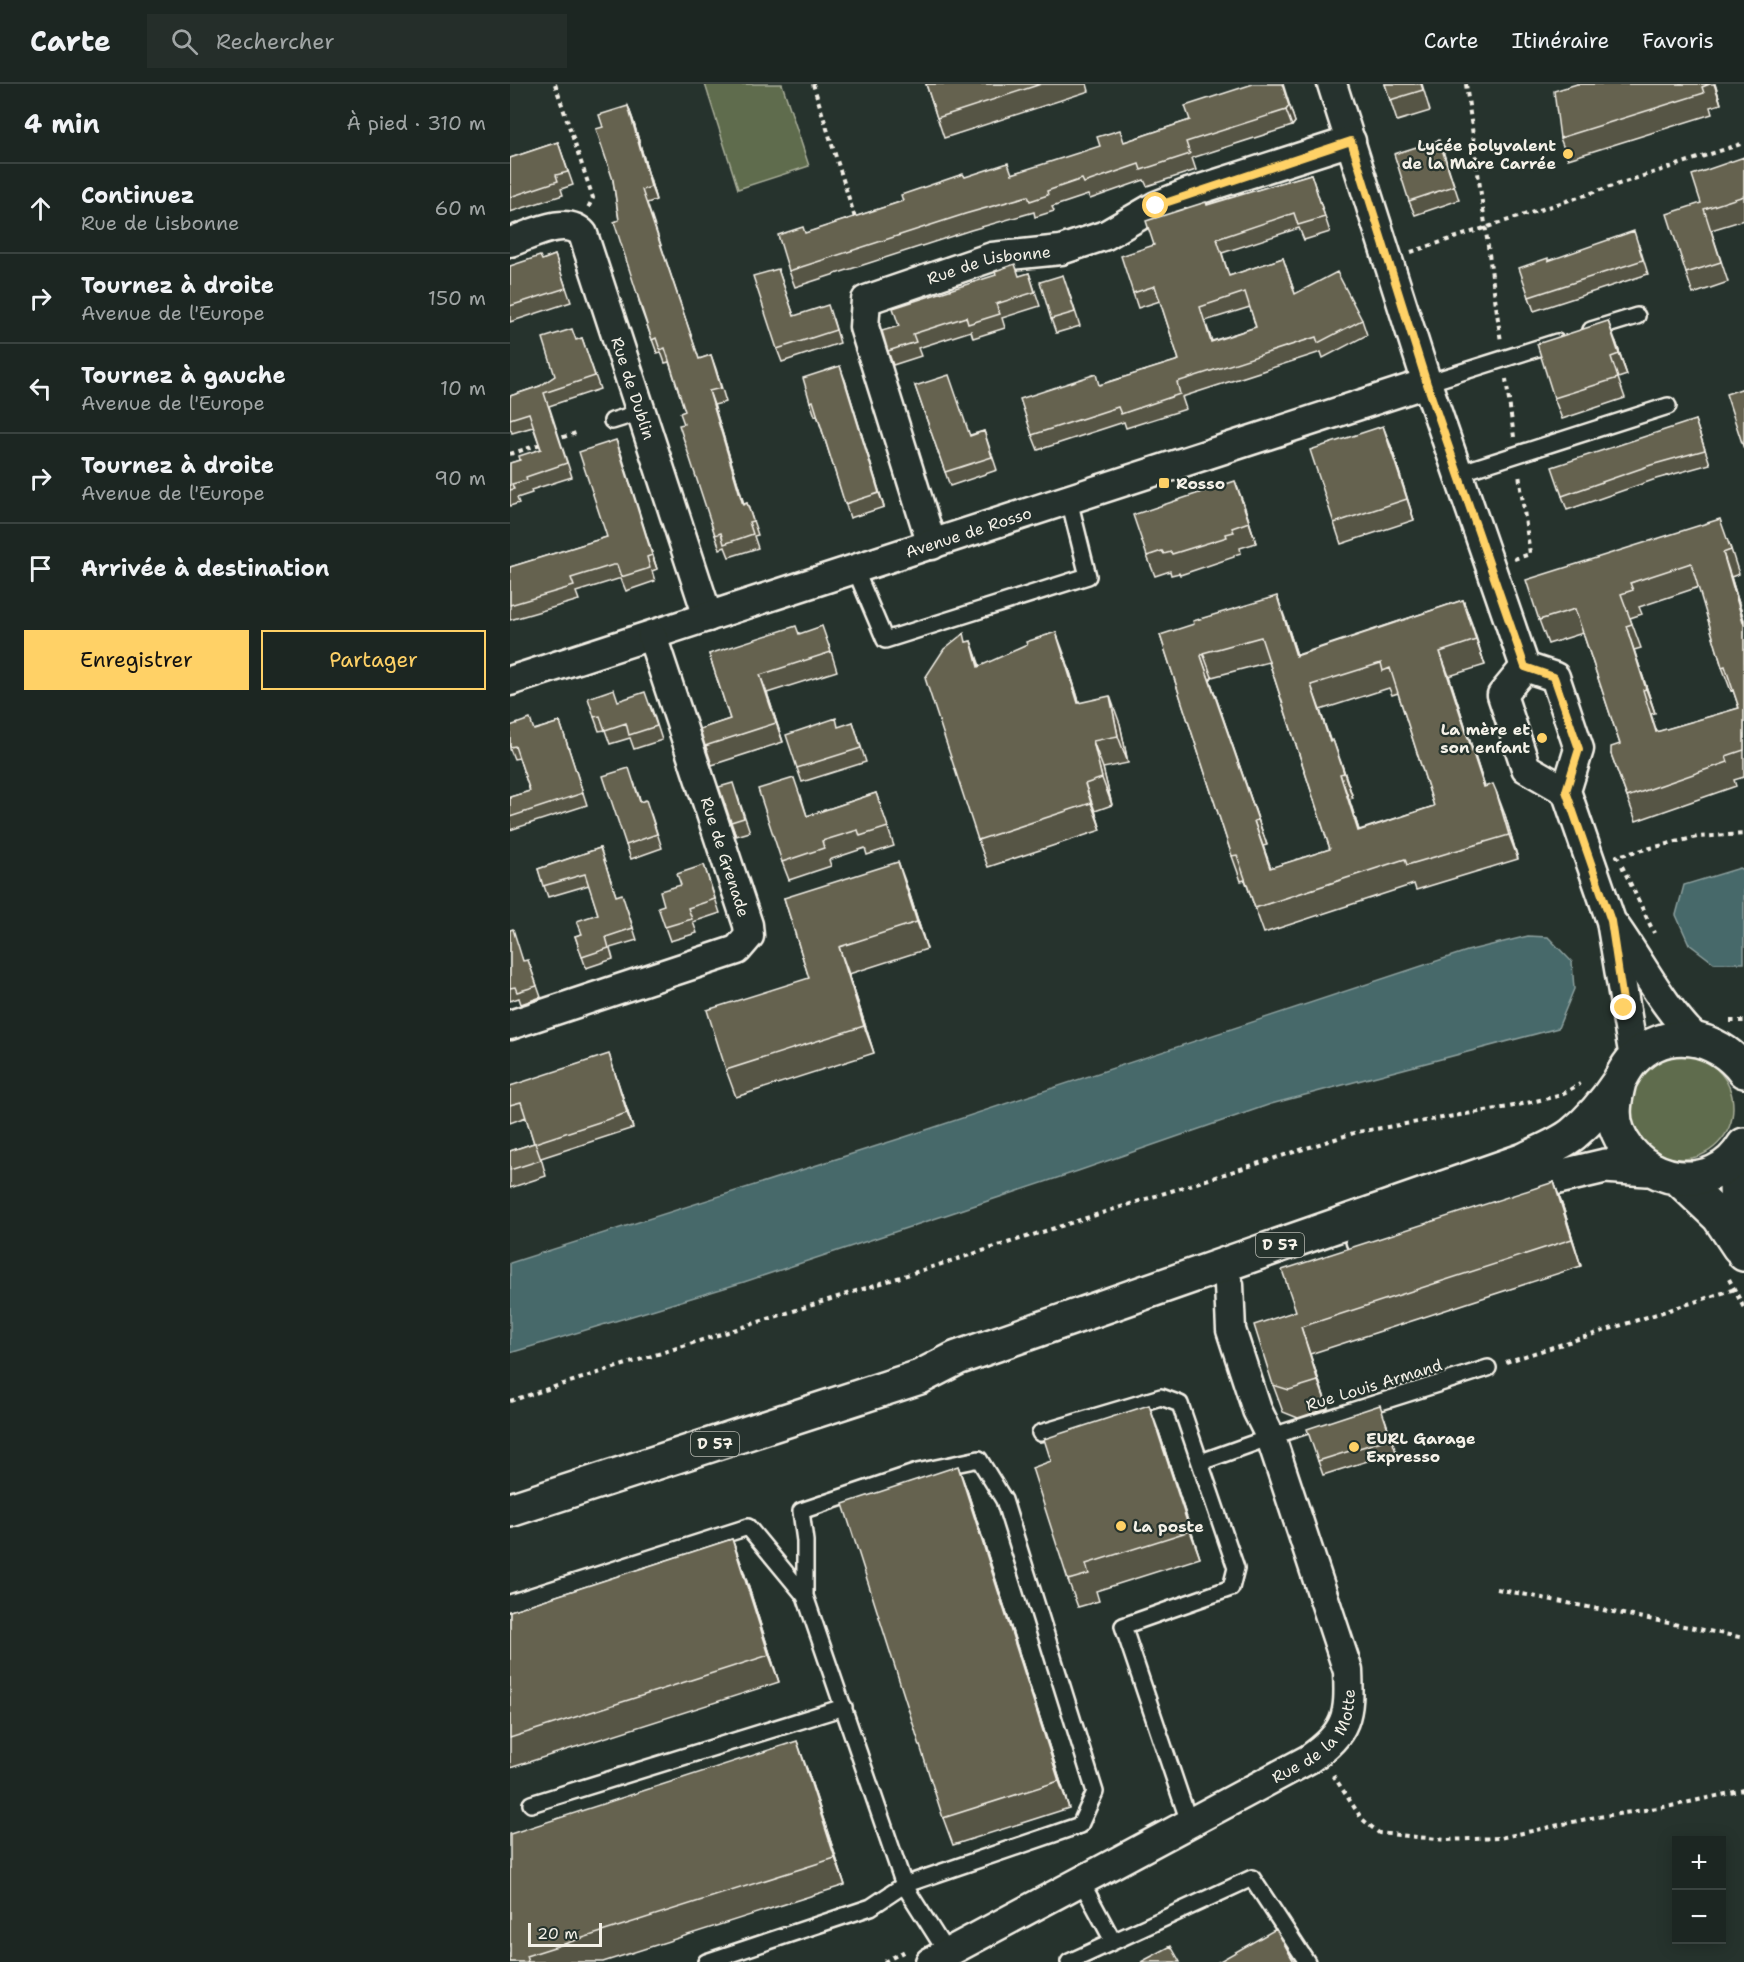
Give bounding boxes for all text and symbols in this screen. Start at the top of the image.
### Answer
search box [147,14,567,68]
text: Carte [30,22,111,60]
icon: search [168,25,201,58]
text: Rechercher [216,27,335,56]
text: Carte [1424,27,1479,55]
text: Itinéraire [1512,27,1609,55]
text: Favoris [1642,27,1714,55]
text: 4 min [24,106,100,141]
text: À pied · 310 m [346,110,486,136]
place label: Lycée polyvalent de la Mare Carrée [1402,135,1556,174]
marker: Lycée polyvalent de la Mare Carrée [1561,147,1575,161]
text: Continuez [81,181,194,210]
icon: ahead [24,192,57,225]
route start [1142,192,1168,218]
text: 60 m [434,195,486,221]
text: Rue de Lisbonne [81,210,239,236]
street label: Rue de Lisbonne [924,241,1052,289]
text: Tournez à droite [81,271,274,300]
icon: right [24,282,57,315]
text: 150 m [428,285,486,311]
text: Avenue de l'Europe [81,300,265,326]
street label: Rue de Dublin [607,334,660,442]
text: Tournez à gauche [81,361,286,390]
icon: left [24,372,57,405]
text: 10 m [440,375,486,401]
text: Avenue de l'Europe [81,390,265,416]
text: Tournez à droite [81,451,274,480]
icon: right [24,462,57,495]
text: 90 m [434,465,486,491]
place label: Rosso [1176,473,1225,494]
marker: Rosso [1157,476,1171,490]
text: Avenue de l'Europe [81,480,265,506]
street label: Avenue de Rosso [903,502,1034,562]
icon: arrive [24,552,57,585]
text: Arrivée à destination [81,554,329,583]
button: Enregistrer [24,630,249,690]
button: Partager [261,630,486,690]
place label: La mère et son enfant [1440,719,1530,758]
marker: La mère et son enfant [1535,731,1549,745]
street label: Rue de Grenade [696,794,754,920]
route end [1610,994,1636,1020]
road number: D 57 [1256,1233,1304,1257]
street label: Rue Louis Armand [1303,1354,1445,1416]
place label: EURL Garage Expresso [1366,1428,1476,1467]
road number: D 57 [691,1432,739,1456]
marker: EURL Garage Expresso [1347,1440,1361,1454]
place label: La poste [1133,1516,1204,1537]
marker: La poste [1114,1519,1128,1533]
street label: Rue de la Motte [1268,1689,1359,1788]
map controls [1672,1836,1726,1944]
button: + [1672,1836,1726,1890]
button: − [1672,1890,1726,1944]
scale bar [528,1920,602,1948]
text: 20 m [537,1923,578,1944]

